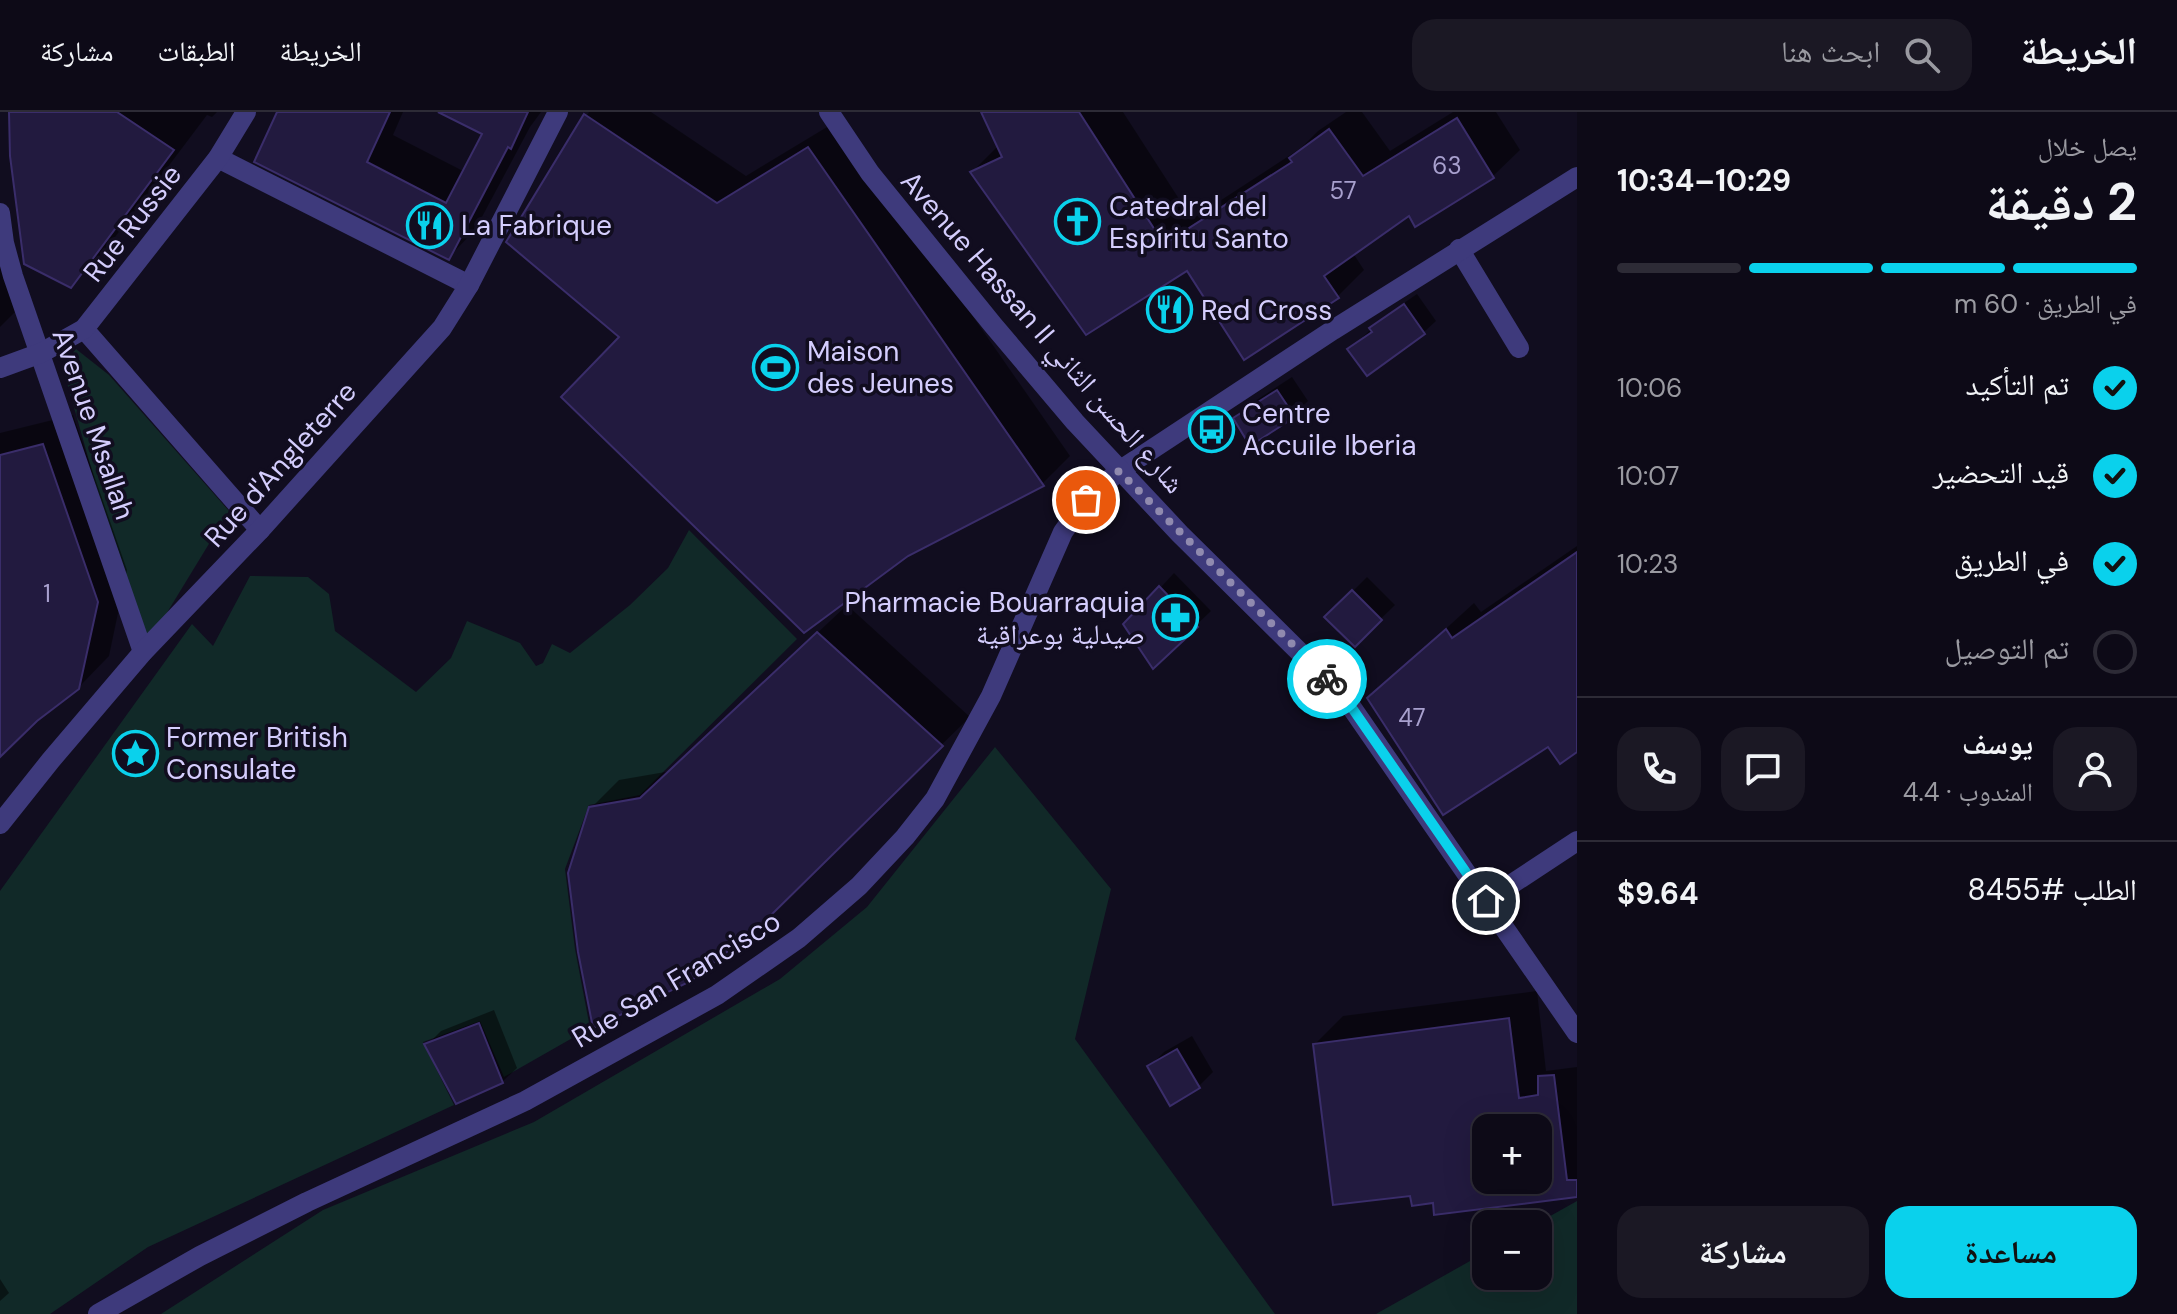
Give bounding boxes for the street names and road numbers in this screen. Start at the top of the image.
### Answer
street label: Rue Russie [75,157,190,290]
street label: Avenue Hassan II شارع الحسن الثاني [889,163,1193,504]
street label: Avenue Msallah [44,324,143,524]
street label: Rue d'Angleterre [196,374,365,555]
street label: Rue San Francisco [565,903,787,1056]

